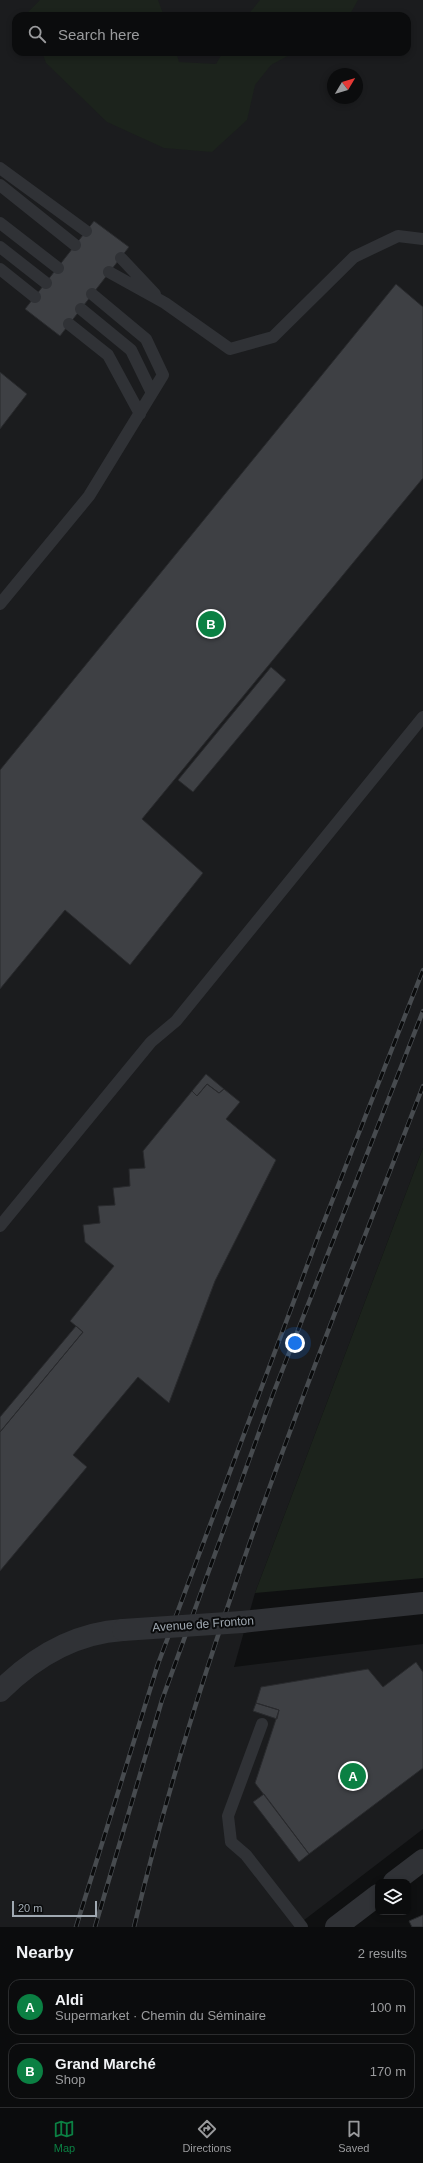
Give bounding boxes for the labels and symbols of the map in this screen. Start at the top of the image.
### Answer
north arrow [327,68,363,104]
pin: B [198,609,224,639]
your location [285,1333,305,1353]
street label: Avenue de Fronton [152,1613,254,1635]
pin: A [340,1761,366,1791]
scale bar [12,1899,97,1918]

